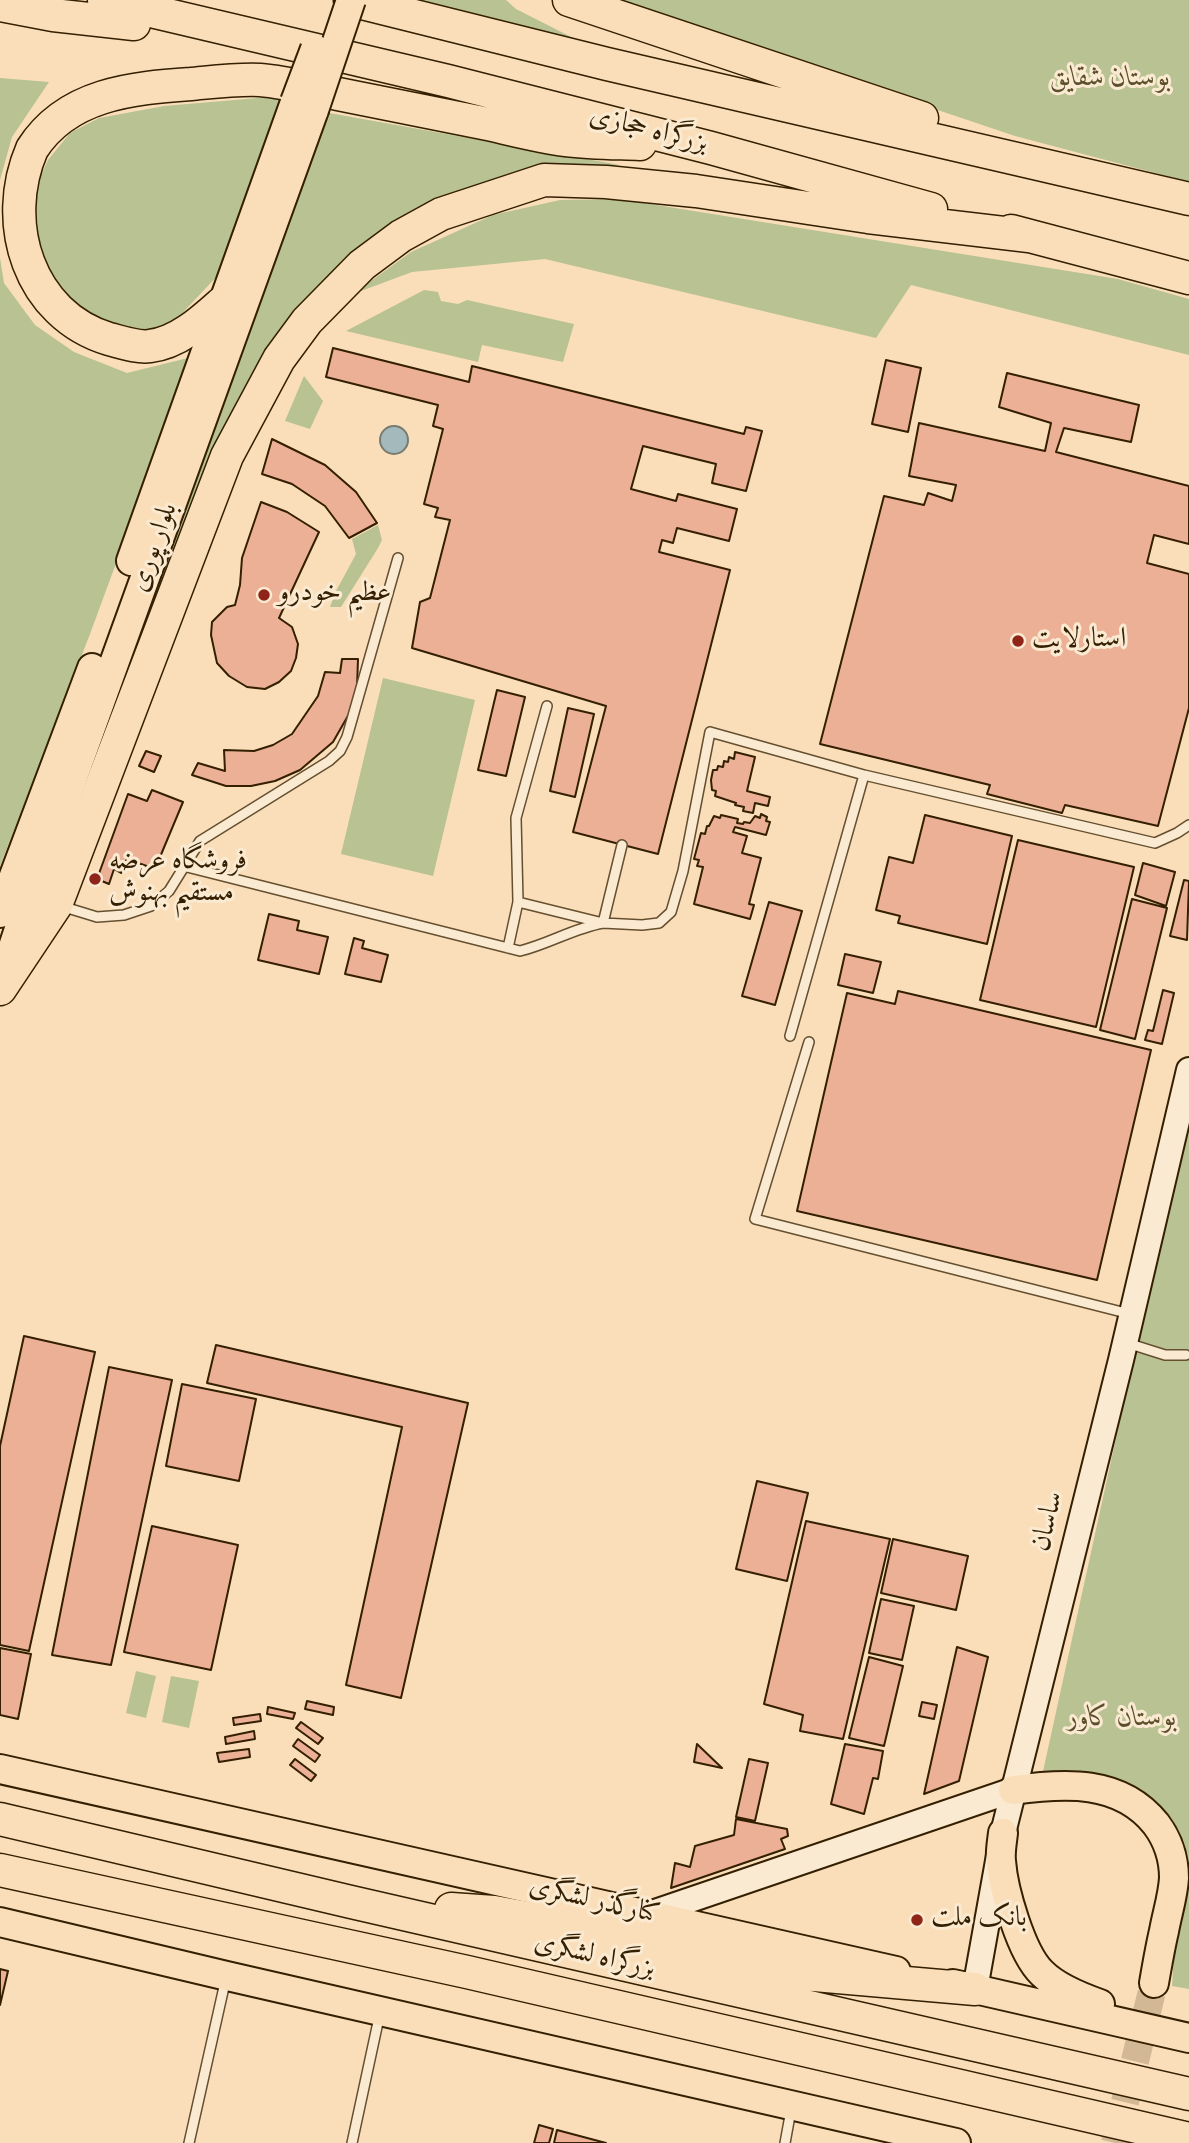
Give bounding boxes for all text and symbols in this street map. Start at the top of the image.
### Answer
park label: بوستان شقایق [1049,63,1171,97]
street label: بزرگراه حجازی [585,101,711,163]
street label: بلوار پوری [124,499,188,597]
place label: عظیم خودرو [278,578,391,612]
marker: عظیم خودرو [256,587,272,603]
place label: استارلایت [1032,624,1126,658]
marker: استارلایت [1010,633,1026,649]
place label: فروشگاه عرضه مستقیم بهنوش [109,846,247,912]
marker: فروشگاه عرضه مستقیم بهنوش [87,871,103,887]
street label: ساسان [1026,1489,1074,1555]
park label: بوستان کاور [1067,1703,1177,1737]
street label: کنارگذر لشگری [525,1872,663,1934]
place label: بانک ملت [931,1903,1027,1937]
marker: بانک ملت [909,1912,925,1928]
street label: بزرگراه لشگری [530,1928,658,1988]

